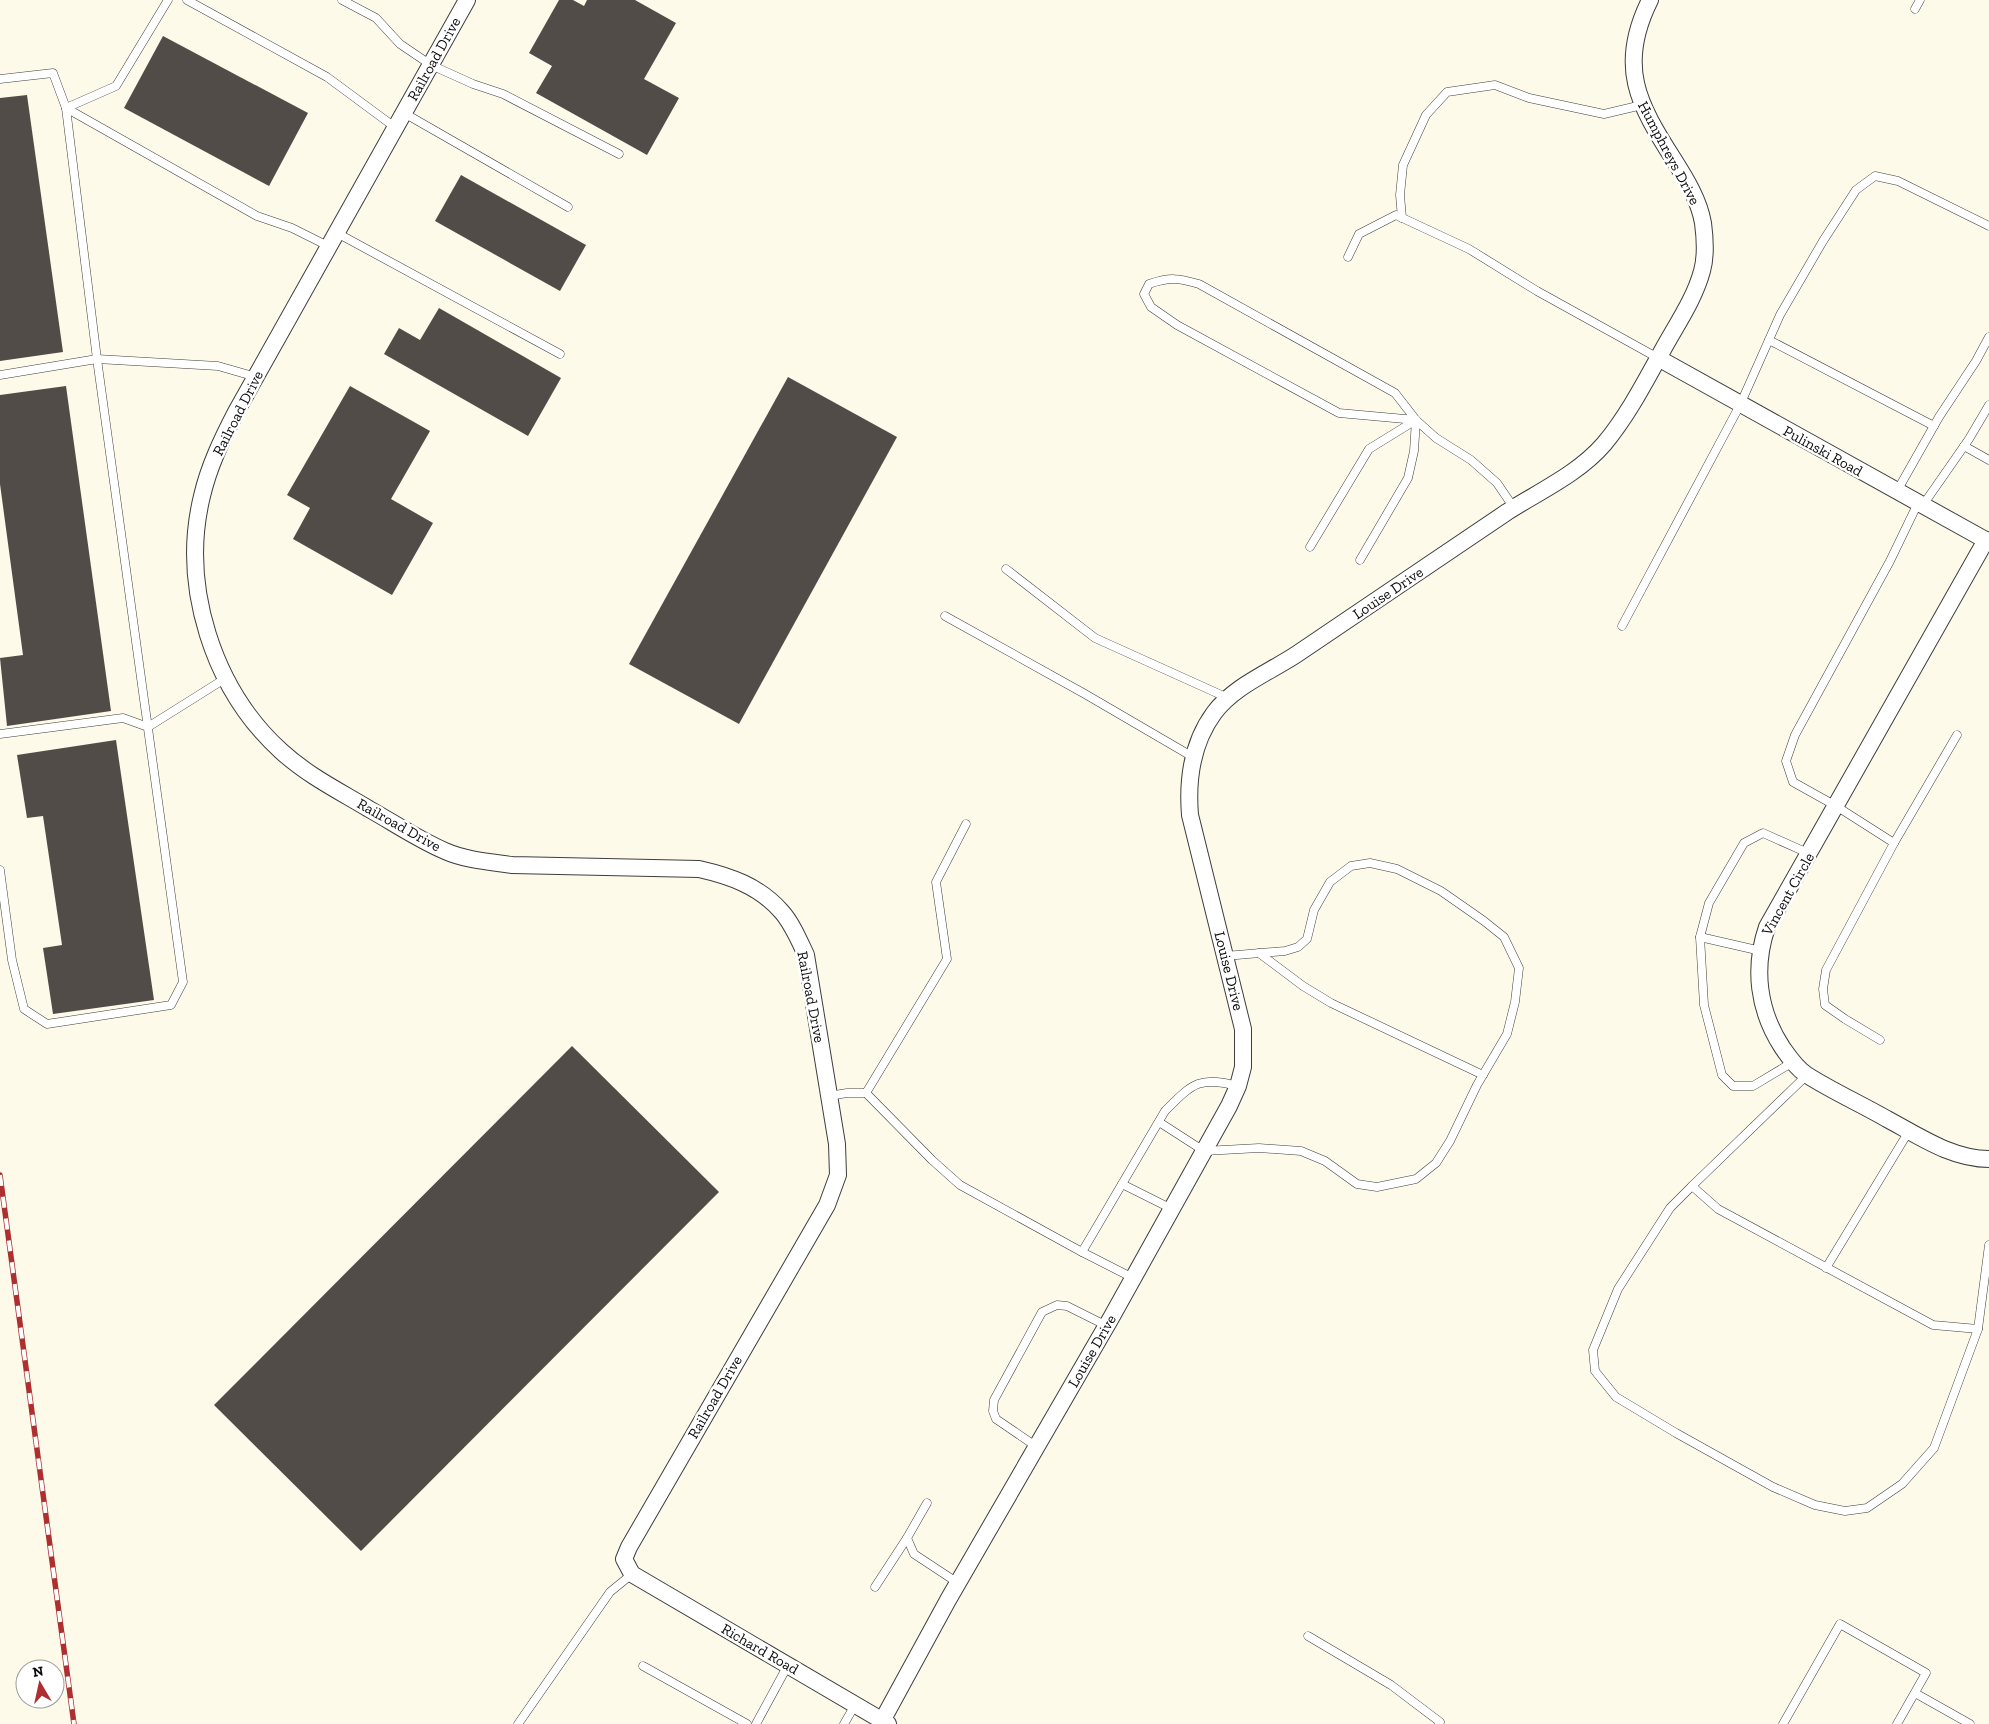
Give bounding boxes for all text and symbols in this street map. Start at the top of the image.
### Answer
street label: Railroad Drive [404,14,464,104]
street label: Humphreys Drive [1634,98,1704,208]
street label: Railroad Drive [209,368,267,458]
street label: Pulinski Road [1780,422,1867,481]
street label: Louise Drive [1349,563,1427,623]
street label: Railroad Drive [354,795,444,855]
street label: Vincent Circle [1757,849,1818,939]
street label: Louise Drive [1210,930,1248,1012]
street label: Railroad Drive [793,950,829,1044]
street label: Louise Drive [1064,1312,1120,1390]
street label: Railroad Drive [684,1352,746,1442]
street label: Richard Road [718,1620,802,1679]
north arrow [15,1659,65,1709]
text: N [31,1662,45,1681]

